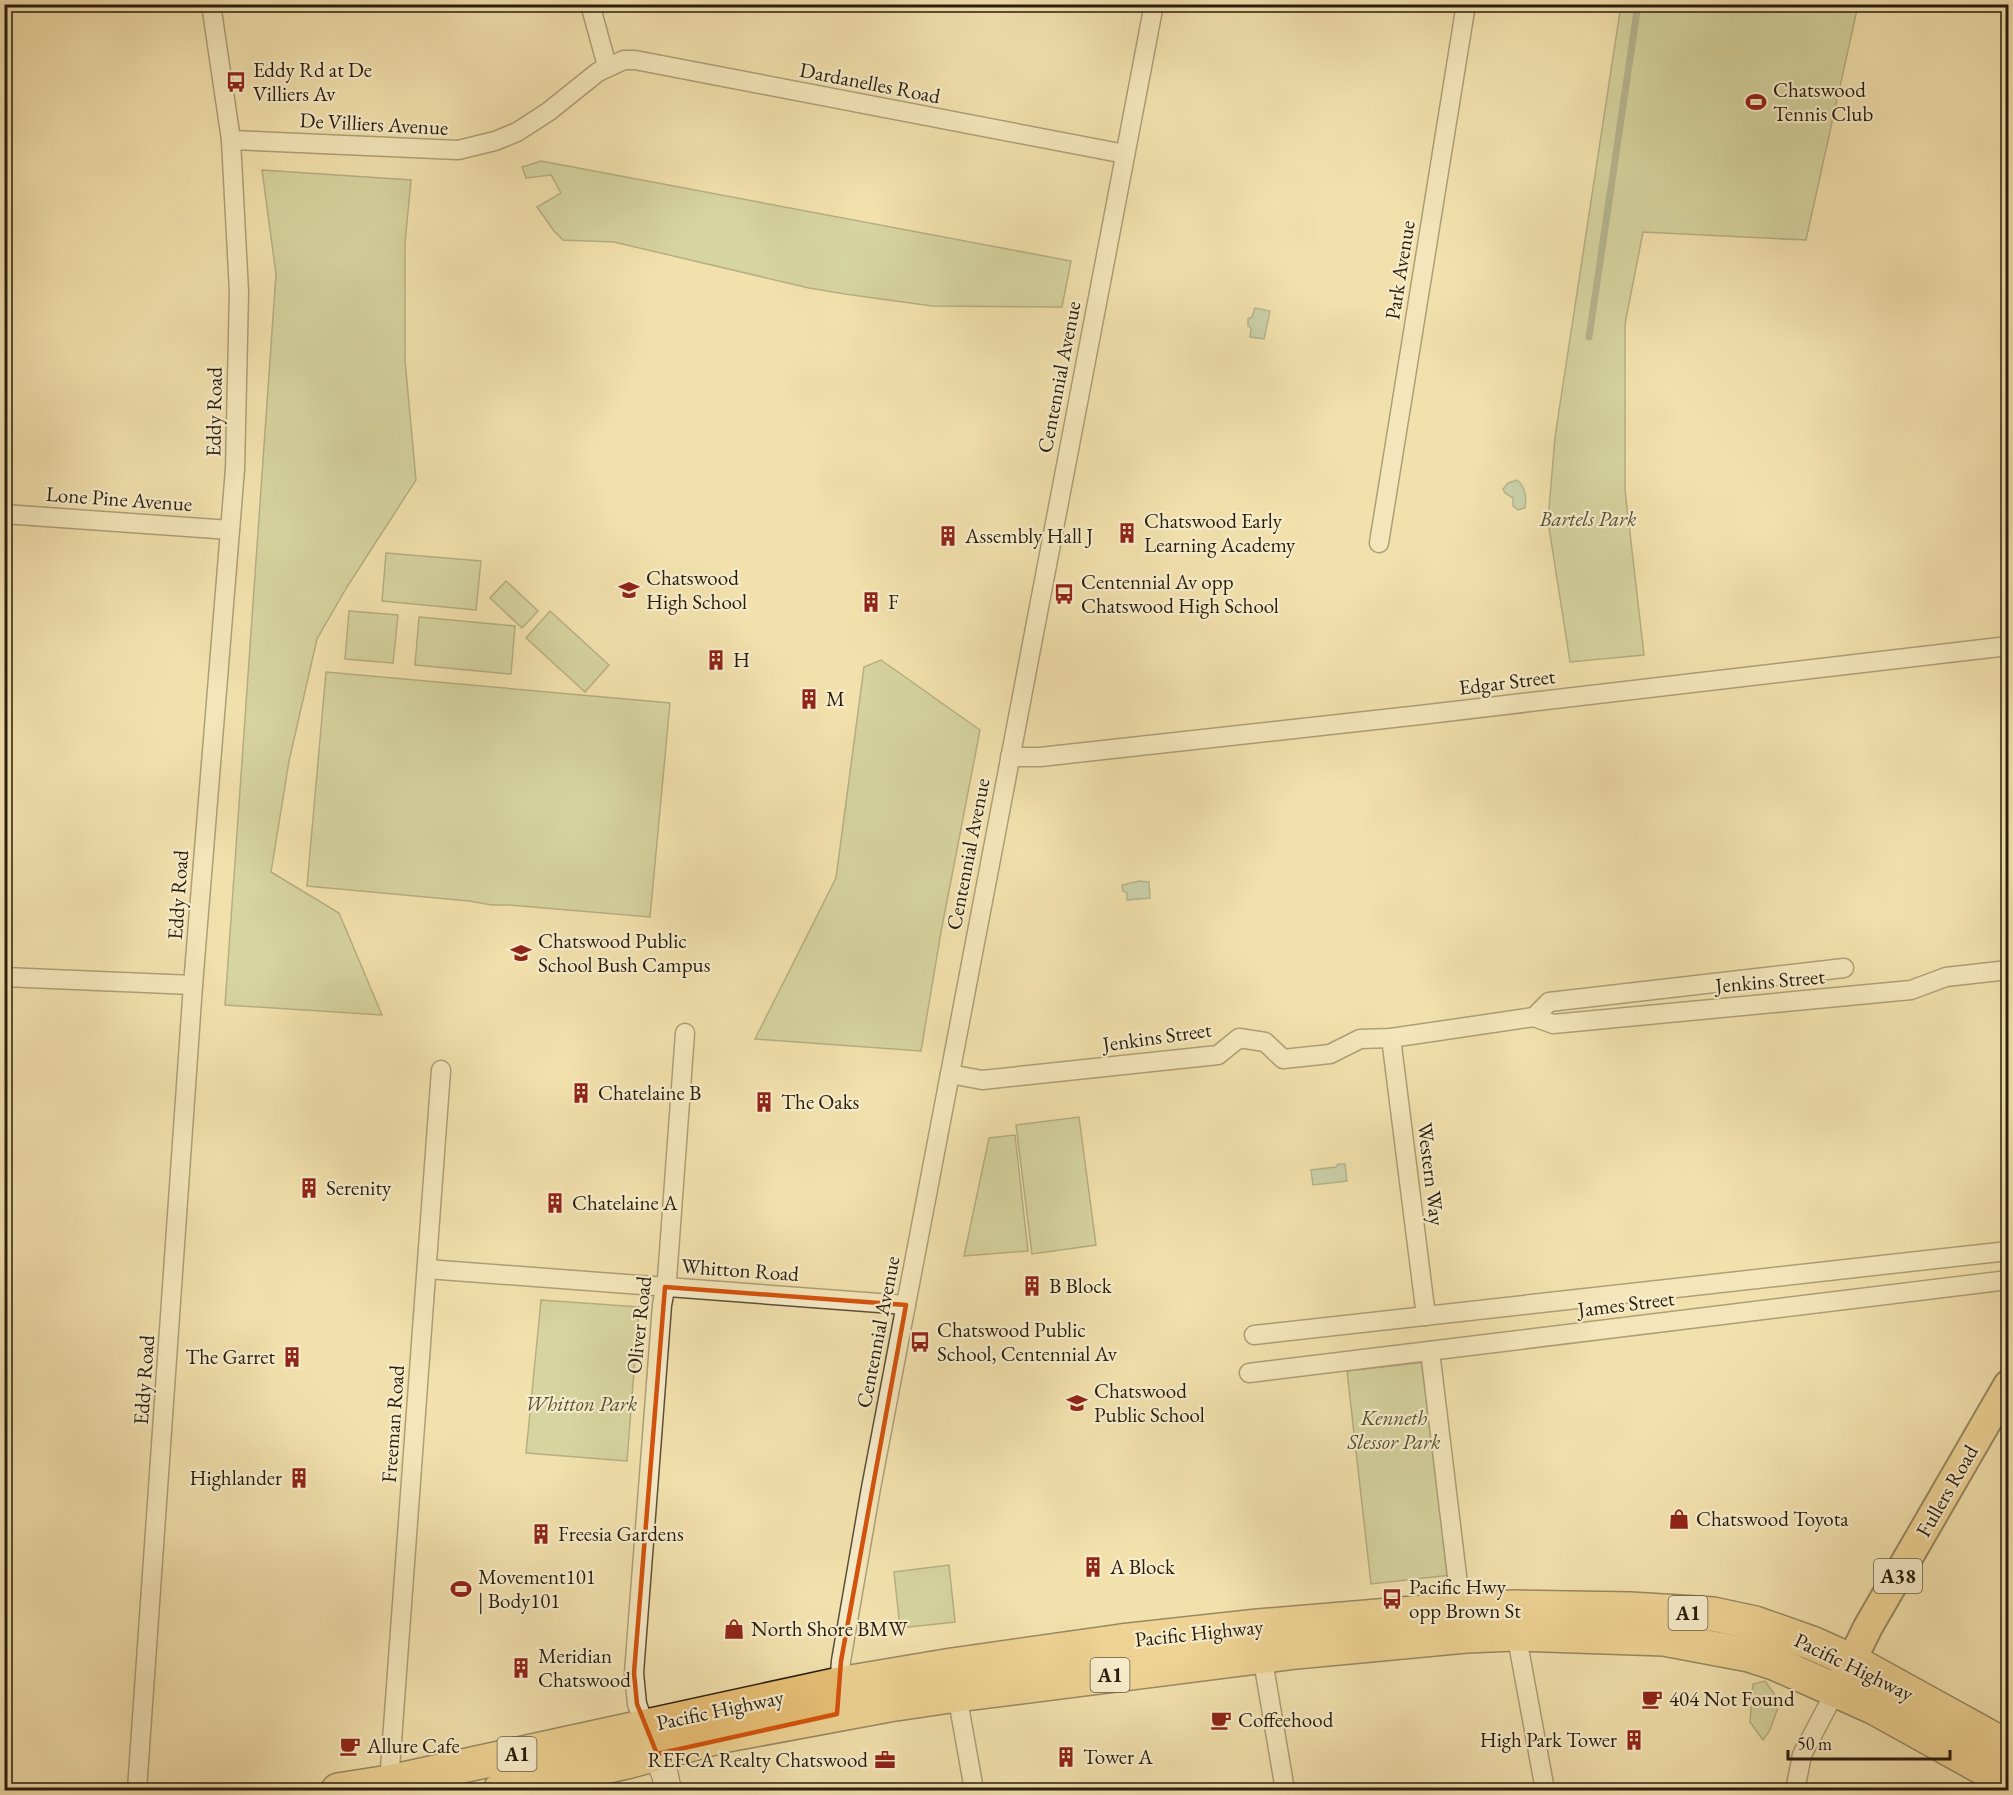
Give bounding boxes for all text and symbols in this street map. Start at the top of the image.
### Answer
place label: Eddy Rd at De Villiers Av [253,56,372,107]
street label: Dardanelles Road [797,56,943,109]
bus stop icon: Eddy Rd at De Villiers Av [224,70,248,94]
place label: Chatswood Tennis Club [1773,76,1873,127]
sports icon: Chatswood Tennis Club [1744,90,1768,114]
street label: De Villiers Avenue [299,106,449,141]
street label: Park Avenue [1378,218,1421,322]
street label: Centennial Avenue [1031,299,1086,455]
street label: Eddy Road [199,366,228,457]
street label: Lone Pine Avenue [45,480,193,517]
park label: Bartels Park [1539,505,1637,532]
place label: Chatswood Early Learning Academy [1144,507,1296,558]
building icon: Chatswood Early Learning Academy [1115,521,1139,545]
place label: Assembly Hall J [964,522,1093,549]
building icon: Assembly Hall J [936,524,960,548]
place label: Chatswood High School [646,564,747,615]
place label: Centennial Av opp Chatswood High School [1081,568,1279,619]
school or university icon: Chatswood High School [617,578,641,602]
bus stop icon: Centennial Av opp Chatswood High School [1052,582,1076,606]
place label: F [888,588,899,615]
building icon: F [859,590,883,614]
place label: H [733,646,750,673]
building icon: H [704,648,728,672]
street label: Edgar Street [1457,662,1557,701]
place label: M [826,685,845,712]
building icon: M [797,687,821,711]
street label: Centennial Avenue [940,776,995,932]
street label: Eddy Road [161,849,194,941]
place label: Chatswood Public School Bush Campus [538,927,711,978]
school or university icon: Chatswood Public School Bush Campus [509,941,533,965]
street label: Jenkins Street [1712,962,1826,999]
street label: Jenkins Street [1099,1015,1213,1058]
place label: Chatelaine B [598,1079,701,1106]
building icon: Chatelaine B [569,1081,593,1105]
place label: The Oaks [781,1088,860,1115]
building icon: The Oaks [752,1090,776,1114]
street label: Western Way [1412,1121,1451,1228]
place label: Serenity [326,1174,392,1201]
building icon: Serenity [297,1176,321,1200]
place label: Chatelaine A [572,1189,678,1216]
building icon: Chatelaine A [543,1191,567,1215]
street label: Whitton Road [680,1252,800,1287]
street label: Centennial Avenue [850,1254,905,1410]
place label: B Block [1049,1272,1113,1299]
street label: Oliver Road [620,1274,657,1375]
building icon: B Block [1020,1274,1044,1298]
street label: James Street [1574,1284,1676,1323]
place label: Chatswood Public School, Centennial Av [937,1316,1118,1367]
bus stop icon: Chatswood Public School, Centennial Av [908,1330,932,1354]
street label: Eddy Road [127,1334,160,1426]
place label: The Garret [185,1343,275,1370]
building icon: The Garret [280,1345,304,1369]
street label: Freeman Road [375,1364,410,1484]
place label: Chatswood Public School [1094,1377,1205,1428]
park label: Whitton Park [525,1390,638,1417]
school or university icon: Chatswood Public School [1065,1391,1089,1415]
park label: Kenneth Slessor Park [1346,1404,1441,1455]
street label: Fullers Road [1909,1439,1984,1542]
place label: Highlander [190,1464,282,1491]
building icon: Highlander [287,1466,311,1490]
place label: Chatswood Toyota [1696,1505,1849,1532]
shop icon: Chatswood Toyota [1667,1507,1691,1531]
place label: Freesia Gardens [558,1520,684,1547]
building icon: Freesia Gardens [529,1522,553,1546]
place label: A Block [1109,1553,1176,1580]
building icon: A Block [1081,1555,1105,1579]
road number: A38 [1874,1559,1922,1593]
place label: Movement101 | Body101 [478,1563,596,1615]
place label: Pacific Hwy opp Brown St [1409,1573,1521,1624]
sports icon: Movement101 | Body101 [449,1577,473,1601]
bus stop icon: Pacific Hwy opp Brown St [1380,1587,1404,1611]
road number: A1 [1668,1596,1708,1630]
street label: Pacific Highway [1133,1612,1265,1653]
place label: North Shore BMW [751,1615,908,1642]
shop icon: North Shore BMW [722,1617,746,1641]
street label: Pacific Highway [1790,1626,1919,1707]
place label: Meridian Chatswood [538,1642,631,1693]
building icon: Meridian Chatswood [509,1656,533,1680]
road number: A1 [1090,1658,1130,1692]
street label: Pacific Highway [654,1683,787,1736]
place label: 404 Not Found [1669,1685,1795,1712]
cafe icon: 404 Not Found [1640,1687,1664,1711]
place label: Coffeehood [1238,1706,1334,1733]
cafe icon: Coffeehood [1209,1708,1233,1732]
scale bar [1788,1723,1950,1761]
place label: High Park Tower [1480,1726,1617,1753]
building icon: High Park Tower [1622,1728,1646,1752]
place label: Allure Cafe [366,1732,460,1759]
text: 50 m [1797,1732,1832,1755]
cafe icon: Allure Cafe [338,1734,362,1758]
road number: A1 [498,1737,536,1771]
place label: Tower A [1083,1743,1153,1770]
building icon: Tower A [1054,1745,1078,1769]
place label: REFCA Realty Chatswood [647,1746,868,1773]
office icon: REFCA Realty Chatswood [873,1748,897,1772]

